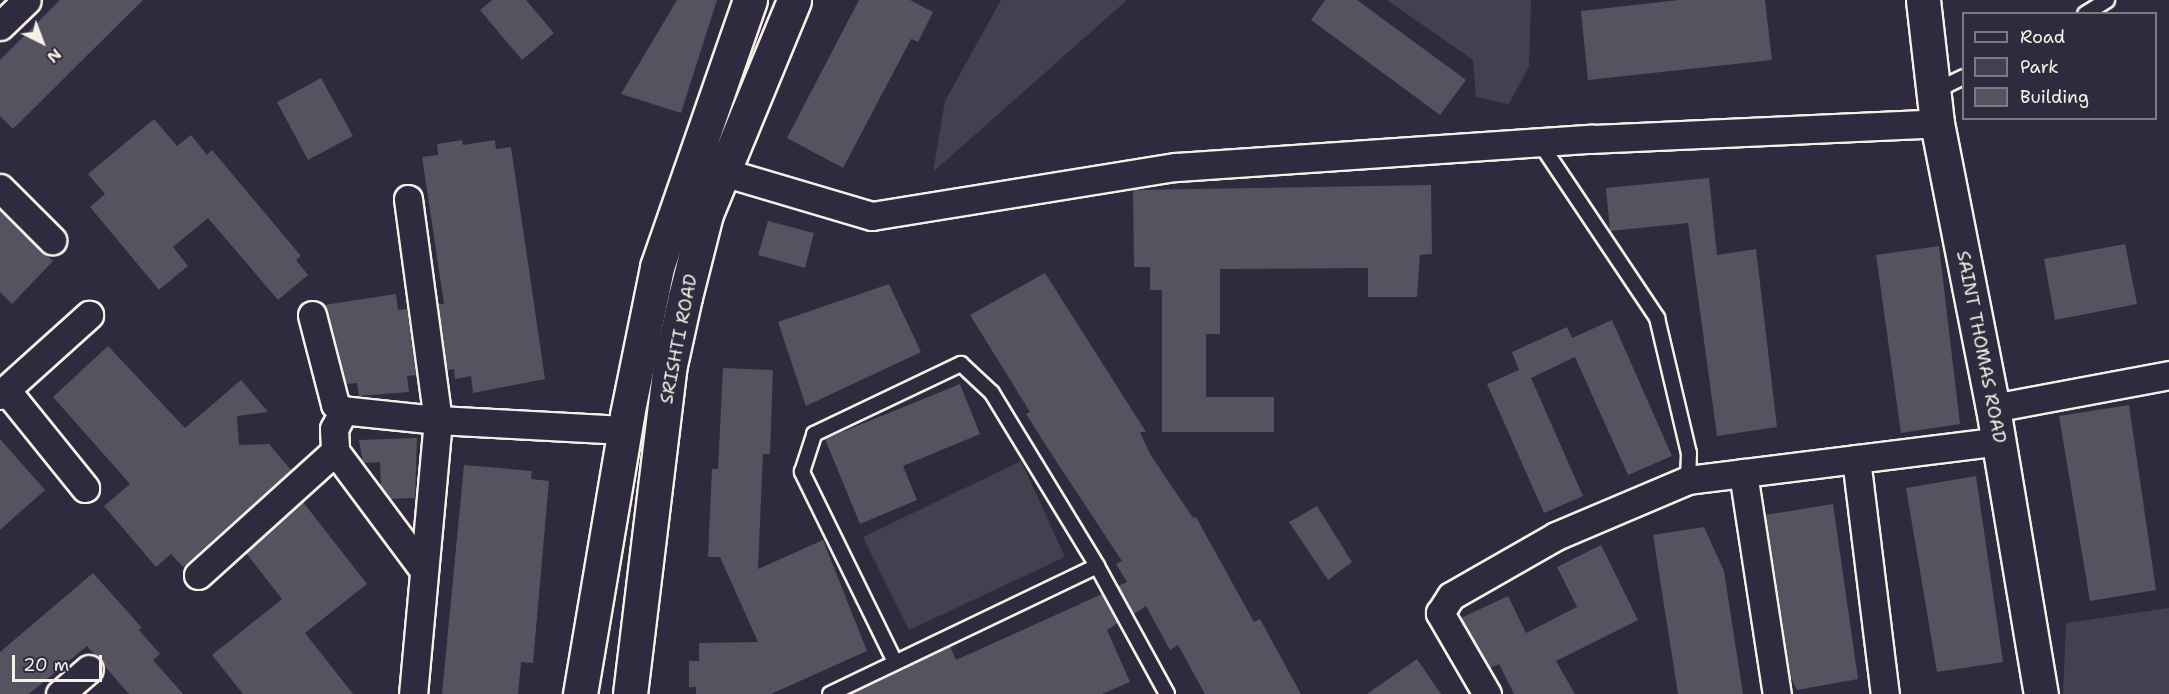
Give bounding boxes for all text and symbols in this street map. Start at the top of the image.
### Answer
north arrow [12,12,72,72]
legend [1962,12,2157,120]
text: Road [2020,25,2065,49]
text: N [43,44,66,68]
text: Park [2020,55,2059,79]
text: Building [2020,85,2089,109]
street label: SAINT THOMAS ROAD [1952,249,2010,445]
street label: SRISHTI ROAD [656,272,702,406]
scale bar [15,643,105,681]
text: 20 m [23,653,69,677]

